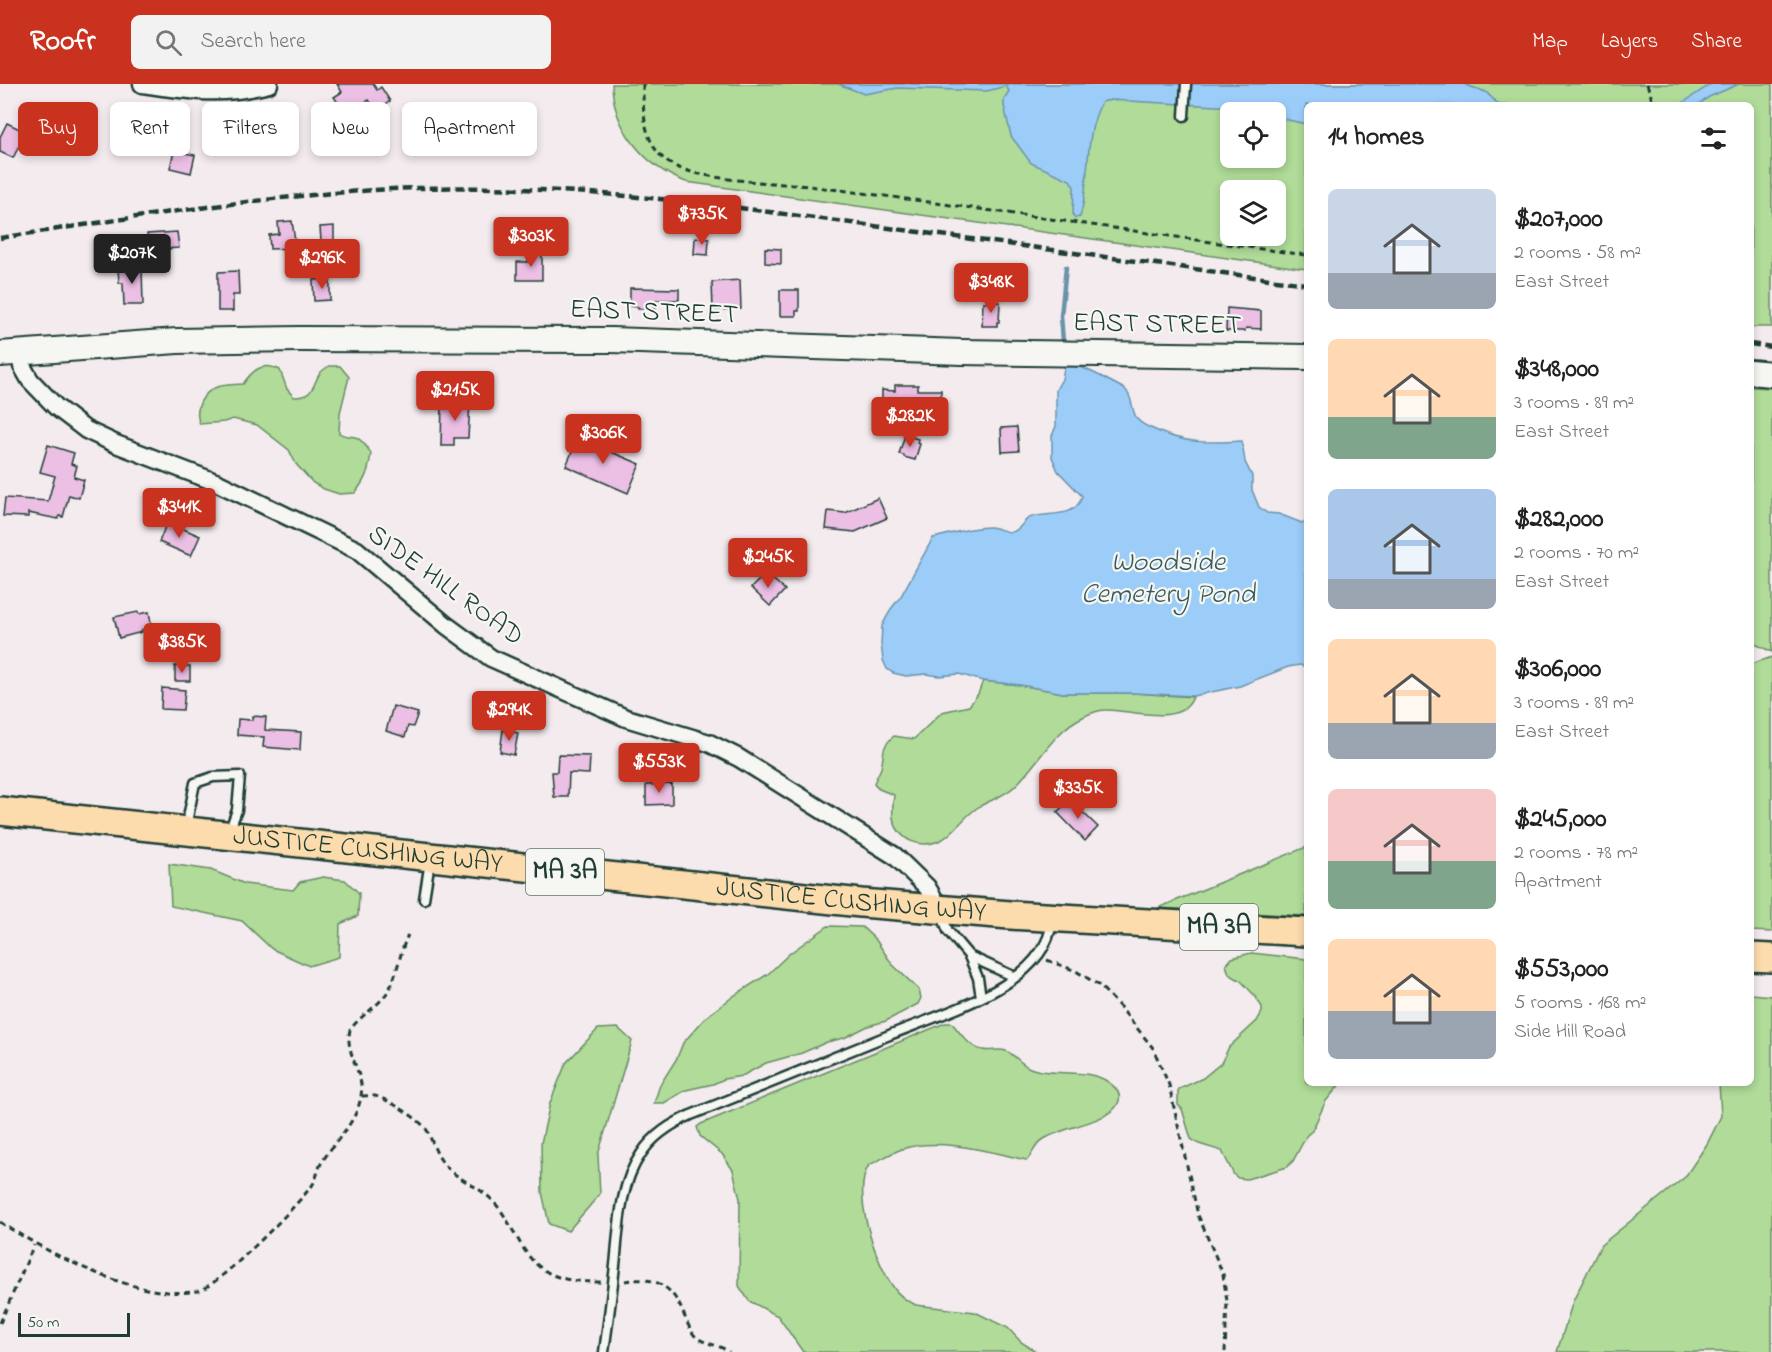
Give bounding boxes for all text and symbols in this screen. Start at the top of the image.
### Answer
search box [131,15,551,69]
text: Roofr [30,22,95,63]
icon: search [152,26,185,59]
text: Search here [200,26,306,58]
text: Map [1532,27,1568,57]
text: Layers [1601,27,1658,57]
text: Share [1691,27,1742,57]
chip: Buy [18,102,98,156]
chip: Rent [110,102,190,156]
chip: Filters [202,102,299,156]
chip: New [311,102,390,156]
chip: Apartment [402,102,537,156]
map controls [1220,102,1286,246]
button: locate [1220,102,1286,168]
text: 14 homes [1328,119,1424,157]
icon: filters [1697,122,1730,155]
button: layers [1220,180,1286,246]
pin: $735K [660,195,744,246]
text: $735K [677,200,727,229]
text: $207,000 [1514,201,1603,239]
icon: home [1376,213,1448,285]
pin: $303K [489,217,573,268]
text: $303K [508,222,554,251]
pin: $207K [90,234,174,285]
text: $207K [108,239,156,268]
pin: $296K [280,239,364,290]
text: 2 rooms · 58 m² [1514,239,1641,268]
text: $296K [299,244,345,273]
pin: $348K [949,263,1033,314]
text: $348K [968,268,1014,297]
text: East Street [1514,268,1609,297]
street label: EAST STREET [569,291,739,335]
street label: EAST STREET [1072,304,1242,346]
text: $348,000 [1514,351,1599,389]
icon: home [1376,363,1448,435]
pin: $215K [413,371,497,422]
text: $215K [430,376,480,405]
text: 3 rooms · 89 m² [1514,389,1634,418]
pin: $282K [868,397,952,448]
text: $282K [885,402,935,431]
pin: $306K [561,414,645,465]
text: East Street [1514,418,1609,447]
text: $306K [579,419,627,448]
pin: $341K [137,488,221,539]
text: $341K [157,493,201,522]
text: $282,000 [1514,501,1604,539]
icon: home [1376,513,1448,585]
street label: SIDE HILL ROAD [359,516,531,656]
pin: $245K [726,538,810,589]
text: 2 rooms · 70 m² [1514,539,1639,568]
text: $245K [742,543,794,572]
water label: Woodside Cemetery Pond [1081,543,1256,616]
text: East Street [1514,568,1609,597]
pin: $385K [140,623,224,674]
text: $385K [158,628,207,657]
text: $306,000 [1514,651,1601,689]
icon: home [1376,663,1448,735]
text: 3 rooms · 89 m² [1514,689,1634,718]
pin: $294K [467,691,551,742]
text: $294K [486,696,532,725]
text: East Street [1514,718,1609,747]
pin: $553K [617,743,701,794]
text: $553K [633,748,685,777]
pin: $335K [1036,769,1120,820]
text: $335K [1053,774,1103,803]
text: $245,000 [1514,801,1606,839]
icon: home [1376,813,1448,885]
street label: JUSTICE CUSHING WAY [231,817,505,884]
text: 2 rooms · 78 m² [1514,839,1638,868]
road number: MA 3A [526,849,604,895]
street label: JUSTICE CUSHING WAY [715,868,988,933]
text: Apartment [1514,868,1602,897]
road number: MA 3A [1180,904,1258,950]
text: $553,000 [1514,951,1608,989]
icon: home [1376,963,1448,1035]
text: 5 rooms · 168 m² [1514,989,1647,1018]
text: Side Hill Road [1514,1018,1626,1047]
scale bar [18,1310,130,1338]
text: 50 m [27,1311,59,1335]

